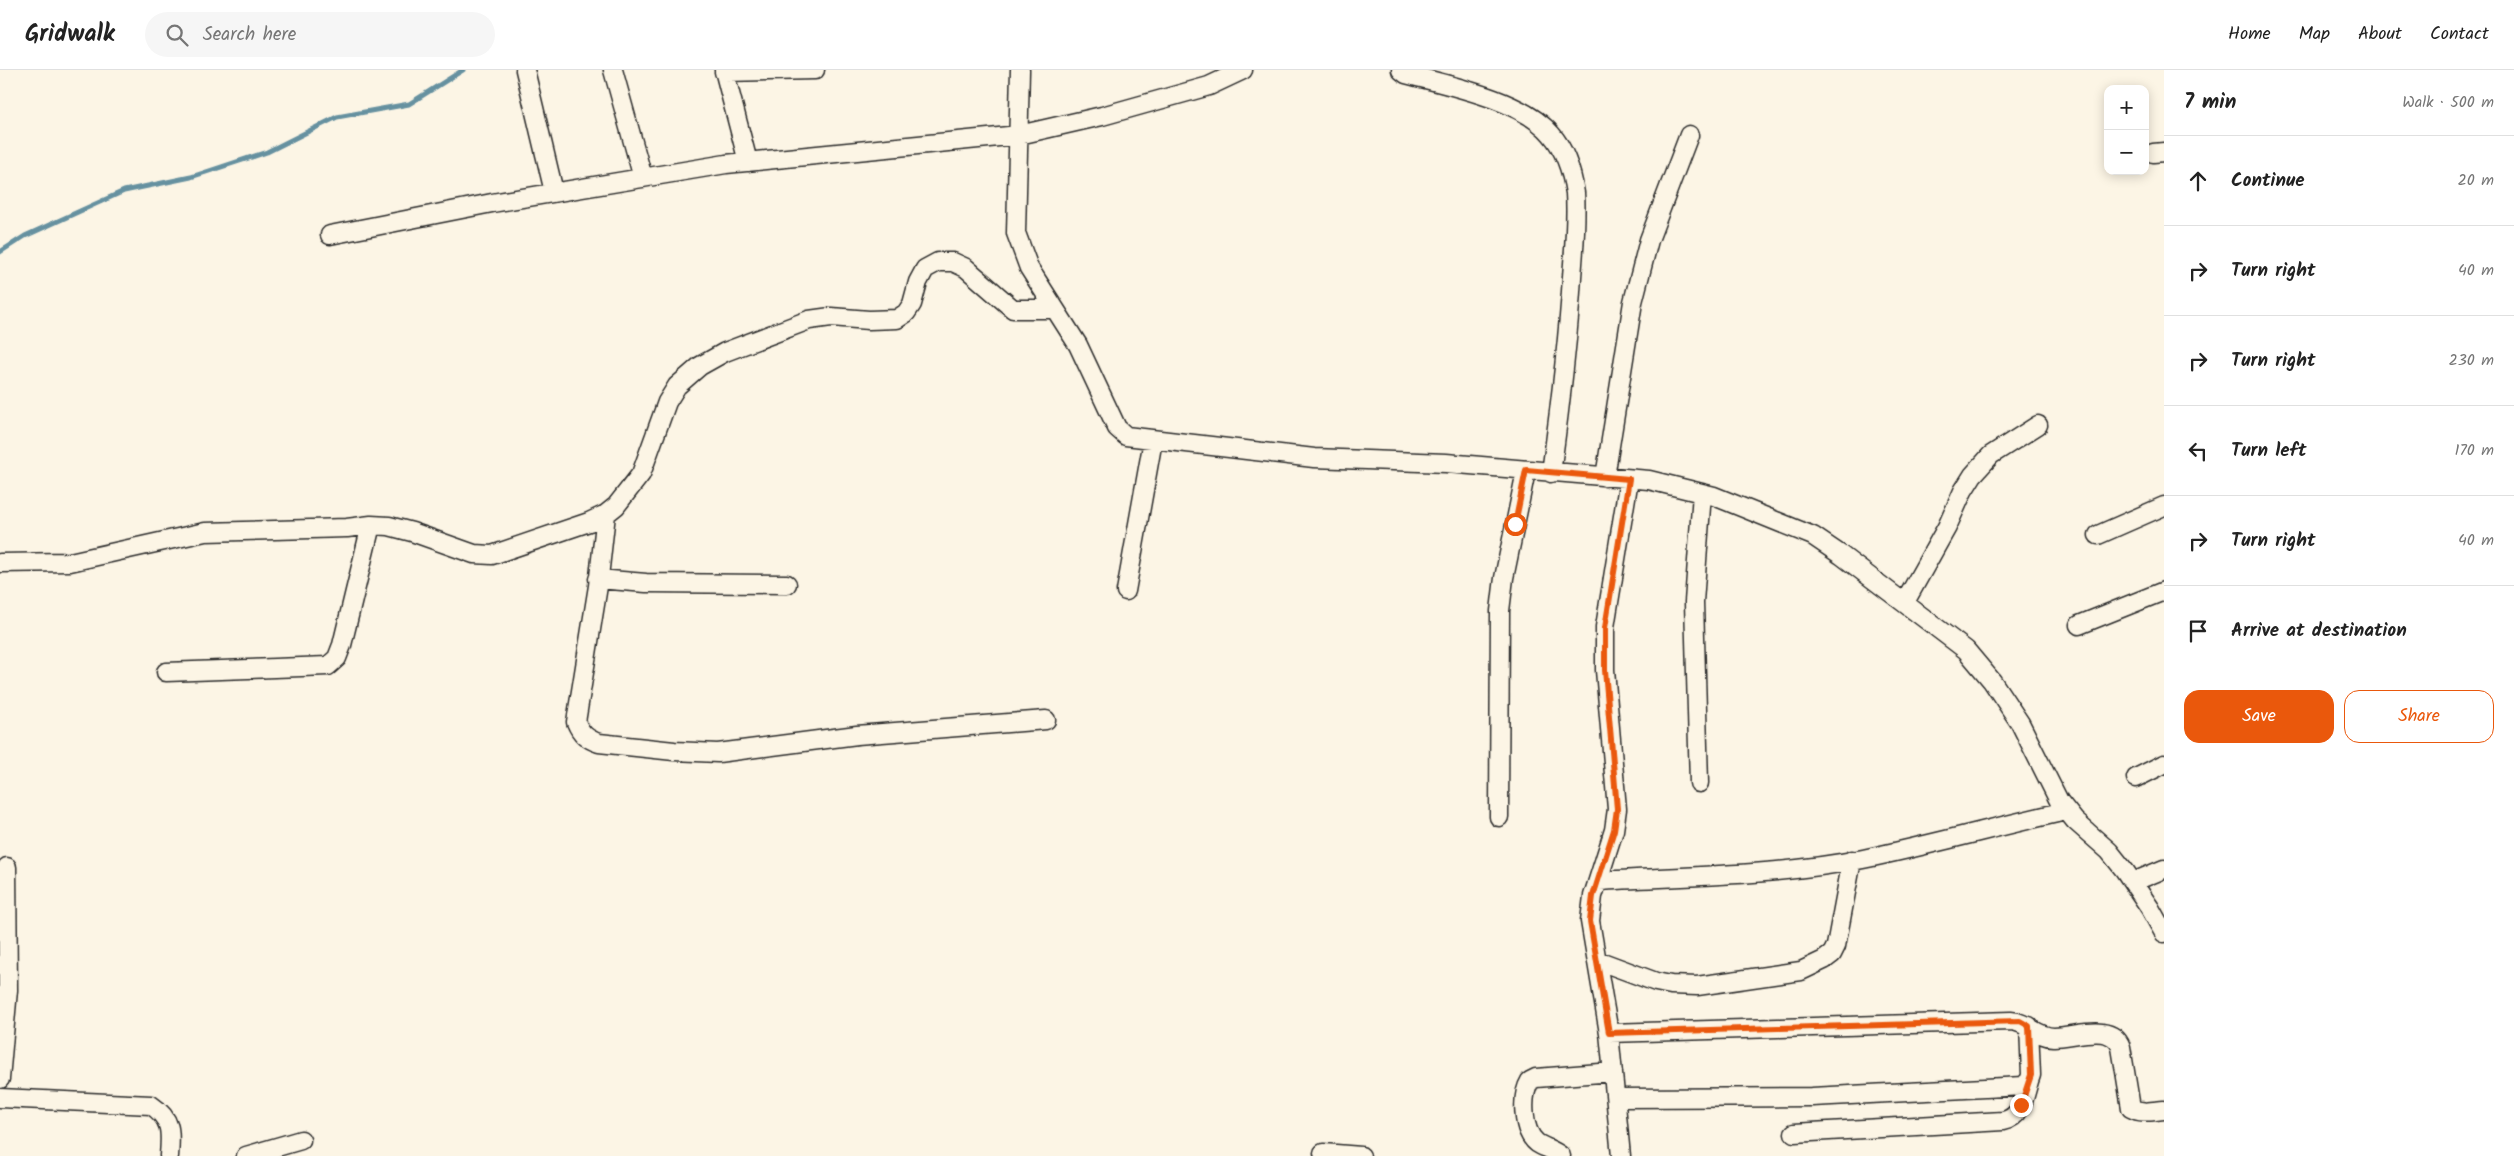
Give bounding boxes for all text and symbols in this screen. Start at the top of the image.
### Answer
search box [145,12,495,57]
text: Gridwalk [25,15,115,54]
text: Search here [203,20,296,50]
text: Home [2228,20,2271,49]
text: Map [2299,20,2330,49]
text: About [2358,20,2402,49]
text: Contact [2430,20,2489,49]
icon: search [163,21,191,49]
map controls [2104,85,2149,175]
button: + [2104,85,2149,130]
text: 7 min [2184,86,2236,119]
text: Walk · 500 m [2402,90,2494,115]
button: − [2104,130,2149,175]
text: Continue [2231,166,2304,196]
icon: ahead [2184,167,2212,195]
text: 20 m [2458,168,2494,193]
text: Turn right [2231,256,2316,286]
icon: right [2184,257,2212,285]
text: 40 m [2458,258,2494,283]
text: Turn right [2231,346,2316,376]
icon: right [2184,347,2212,375]
text: 230 m [2448,348,2494,373]
text: Turn left [2231,436,2306,466]
icon: left [2184,437,2212,465]
text: 170 m [2454,438,2494,463]
route start [1504,513,1527,536]
text: Turn right [2231,526,2316,556]
icon: right [2184,527,2212,555]
text: 40 m [2458,528,2494,553]
text: Arrive at destination [2231,616,2407,646]
icon: arrive [2184,617,2212,645]
button: Save [2184,690,2334,743]
button: Share [2344,690,2494,743]
route end [2010,1094,2033,1117]

